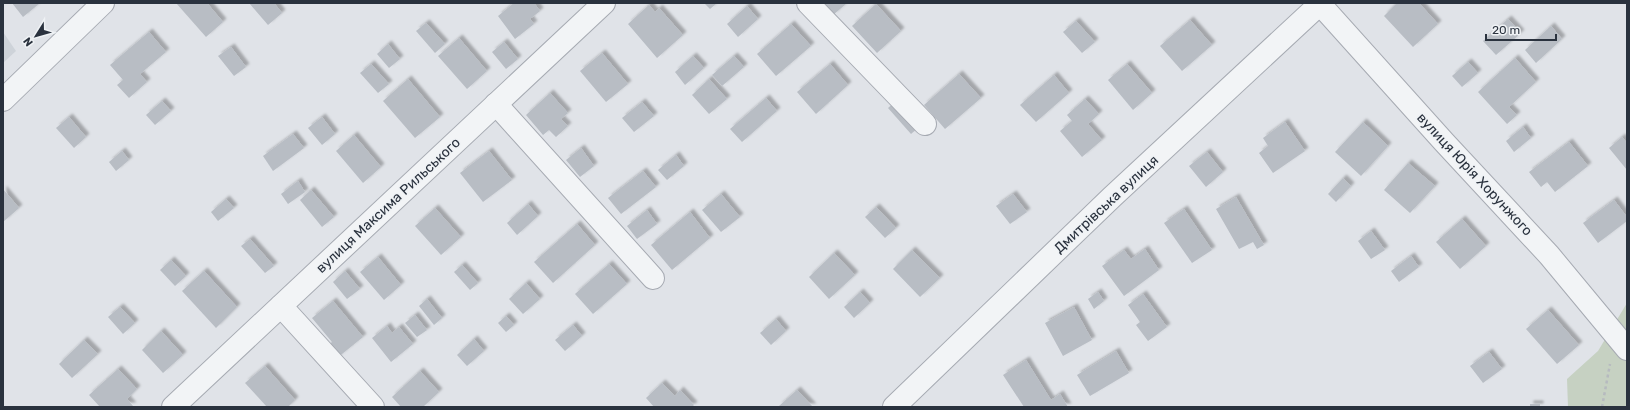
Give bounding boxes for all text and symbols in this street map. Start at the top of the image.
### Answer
north arrow [16,16,56,56]
scale bar [1486,16,1556,42]
text: 20 m [1492,23,1520,37]
text: N [21,35,36,49]
street label: вулиця Юрія Хорунжого [1413,109,1536,239]
street label: вулиця Максима Рильського [313,134,464,277]
street label: Дмитрівська вулиця [1051,152,1162,257]

